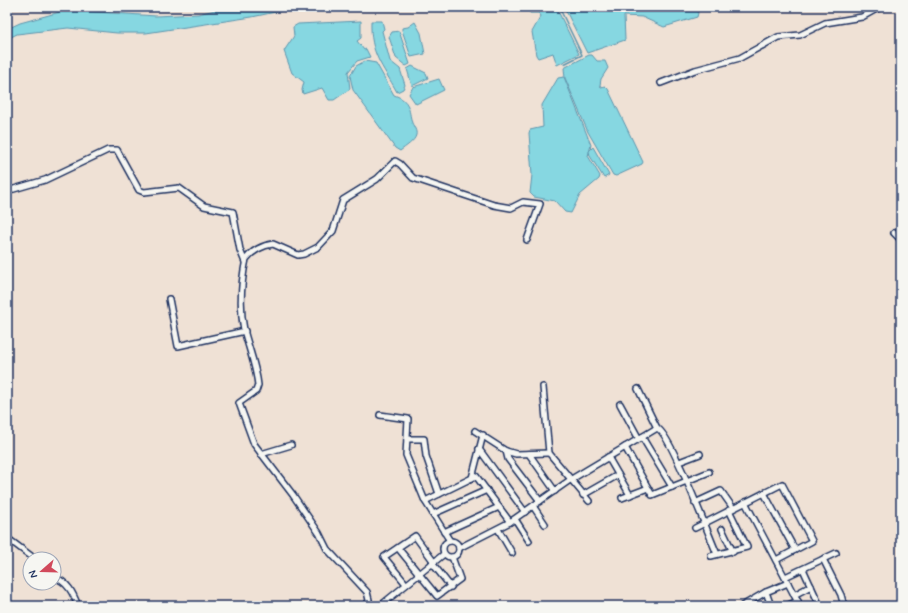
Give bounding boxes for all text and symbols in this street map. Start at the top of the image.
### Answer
north arrow [22,551,62,591]
text: N [26,568,41,580]

